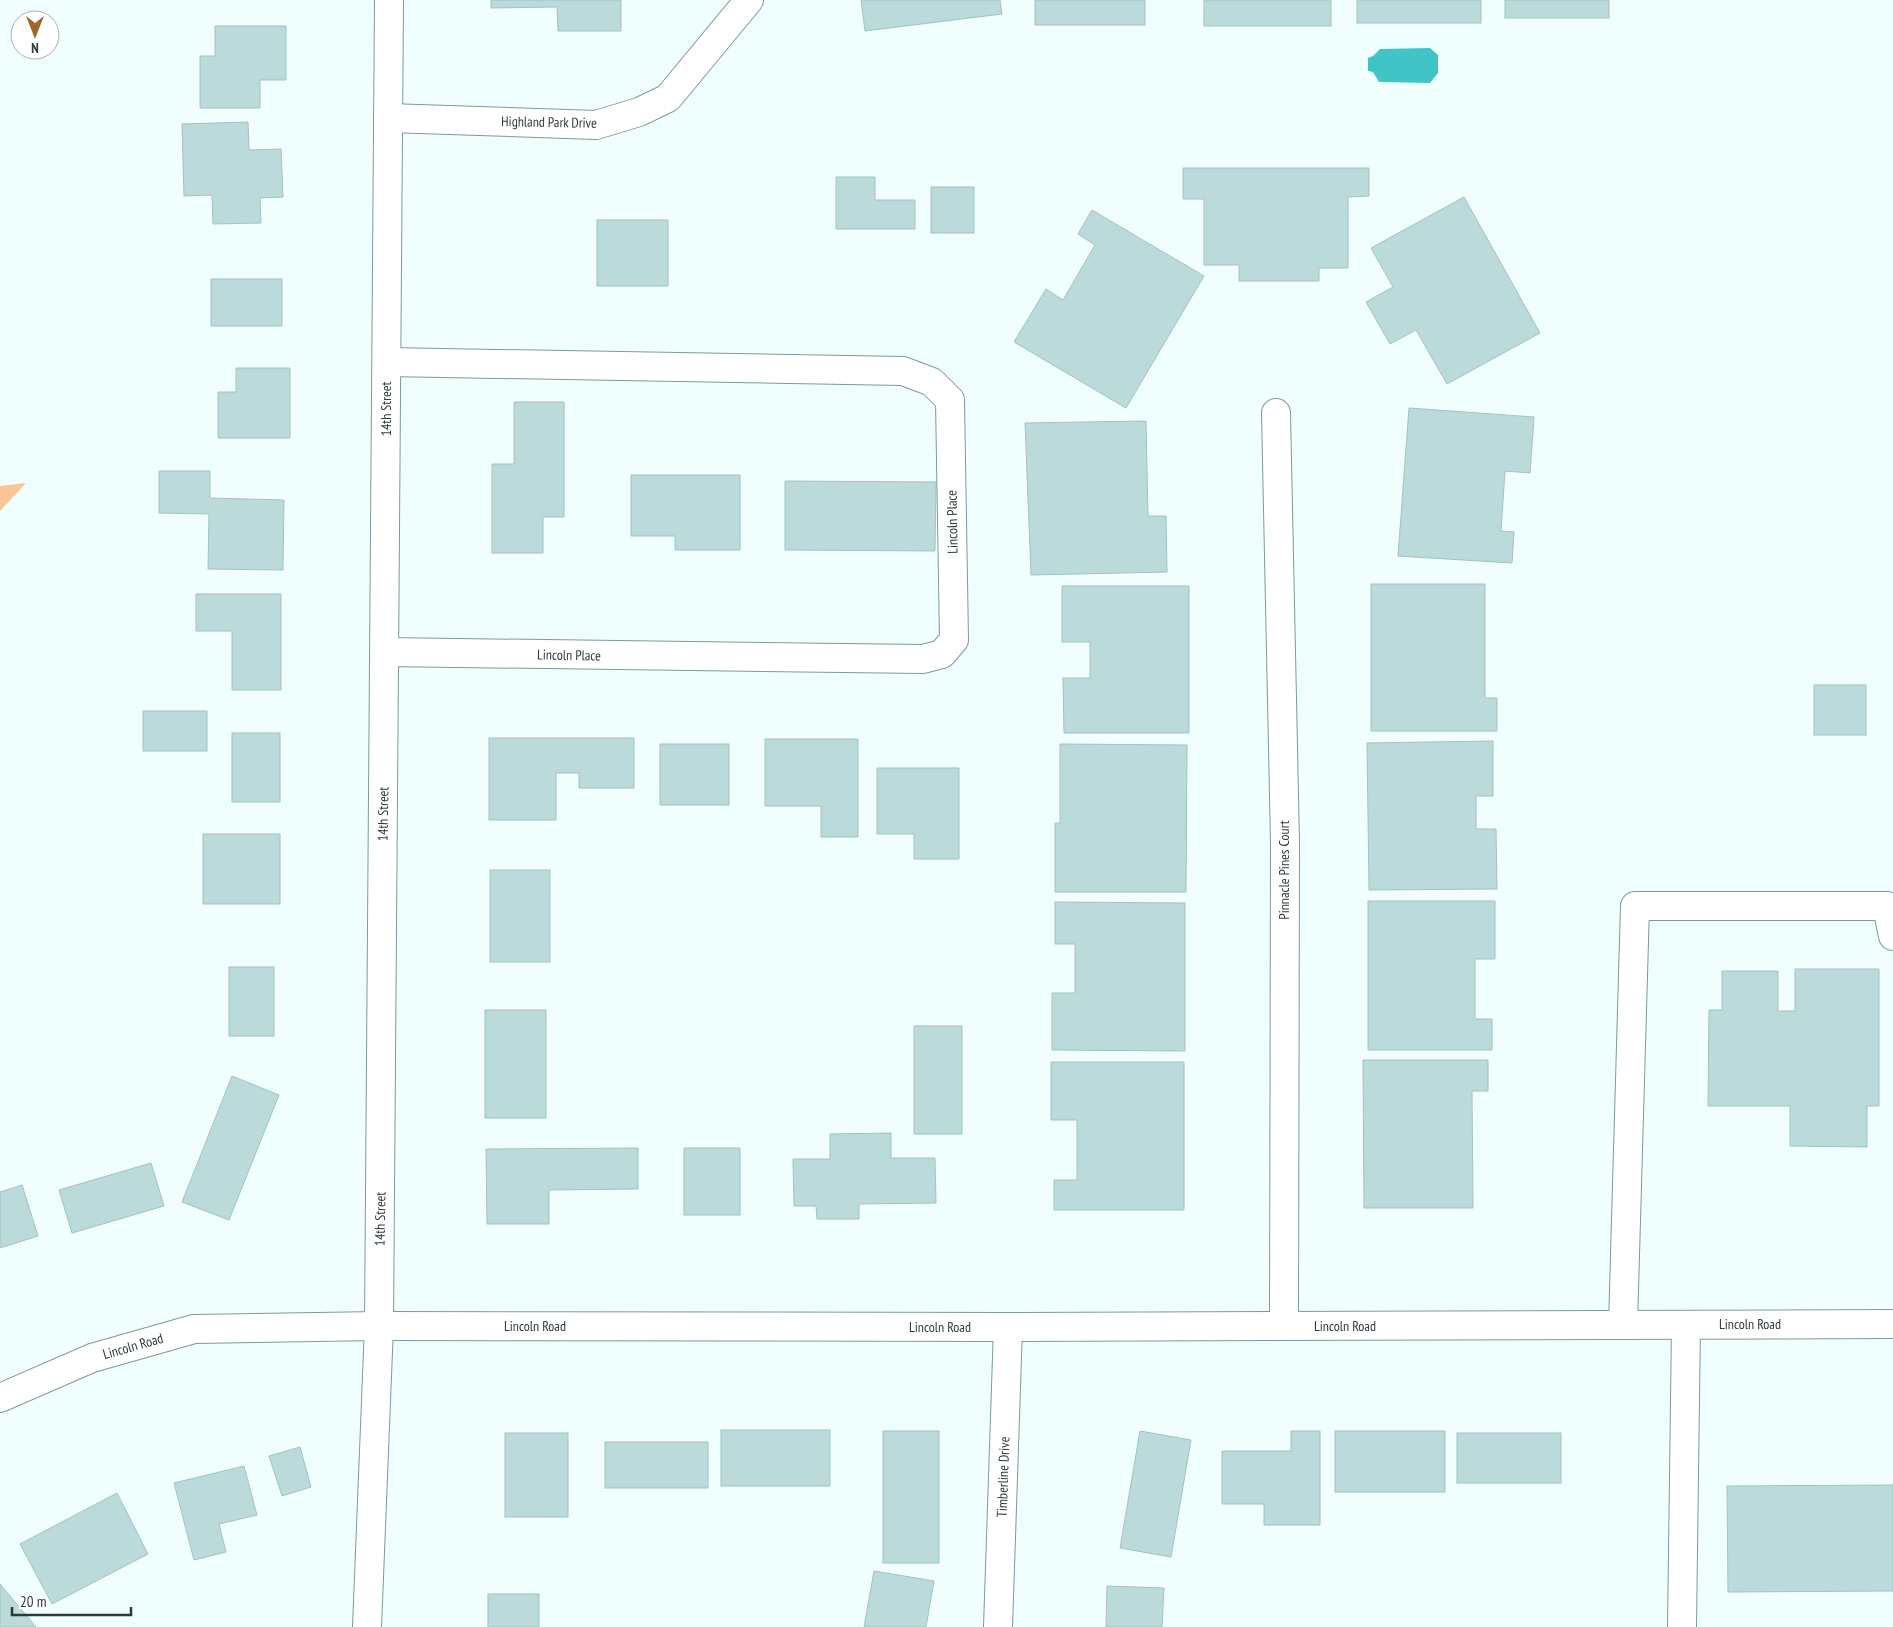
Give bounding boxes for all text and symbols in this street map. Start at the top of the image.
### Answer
north arrow [10,10,60,60]
text: N [31,39,39,57]
street label: Highland Park Drive [501,112,597,132]
street label: 14th Street [377,382,395,436]
street label: Lincoln Place [942,490,962,554]
street label: Lincoln Place [537,645,601,665]
street label: 14th Street [374,786,392,841]
street label: Pinnacle Pines Court [1275,820,1293,920]
street label: 14th Street [371,1191,389,1246]
street label: Lincoln Road [1719,1315,1781,1333]
street label: Lincoln Road [504,1317,566,1335]
street label: Lincoln Road [1314,1317,1376,1335]
street label: Lincoln Road [909,1318,971,1336]
street label: Lincoln Road [101,1329,165,1363]
street label: Timberline Drive [993,1436,1013,1518]
scale bar [12,1584,131,1616]
text: 20 m [20,1592,46,1611]

